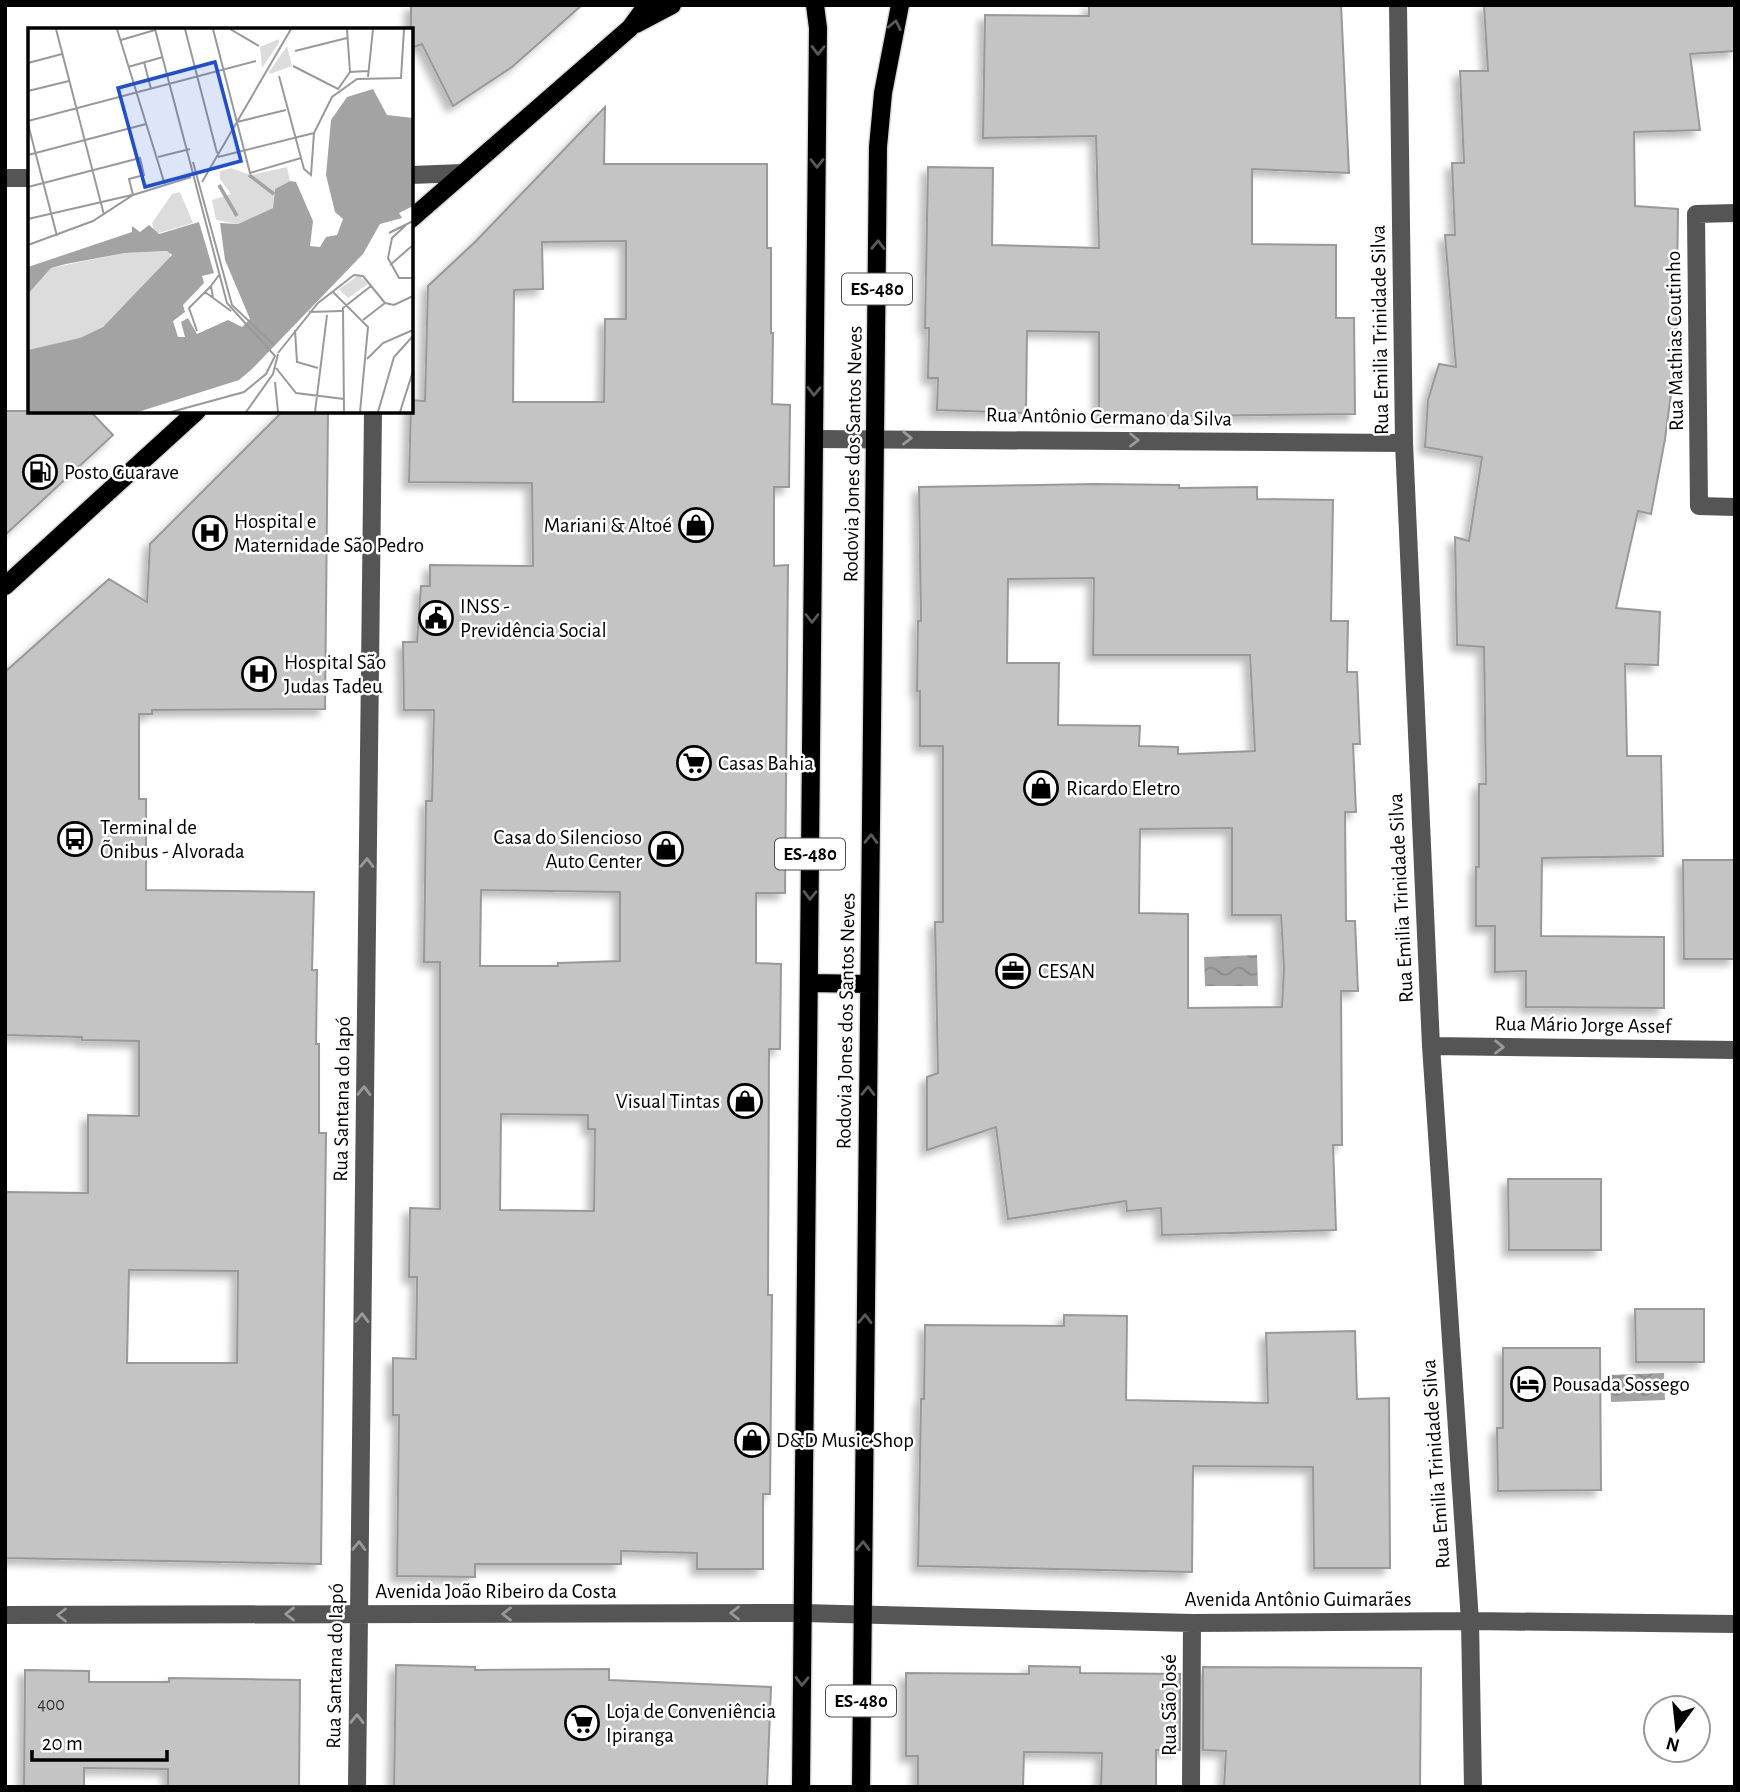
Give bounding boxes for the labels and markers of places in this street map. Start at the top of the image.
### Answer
fuel station icon: Posto Guarave [21,453,59,491]
place label: Posto Guarave [64,462,179,483]
shop icon: Mariani & Altoé [677,506,715,544]
place label: Hospital e Maternidade São Pedro [234,511,424,556]
hospital icon: Hospital e Maternidade São Pedro [191,514,229,552]
place label: Mariani & Altoé [544,515,672,536]
place label: INSS - Previdência Social [460,596,607,641]
public building icon: INSS - Previdência Social [417,599,455,637]
place label: Hospital São Judas Tadeu [284,652,386,697]
hospital icon: Hospital São Judas Tadeu [240,655,278,693]
supermarket icon: Casas Bahia [675,744,713,782]
place label: Casas Bahia [718,753,814,774]
shop icon: Ricardo Eletro [1022,769,1060,807]
place label: Ricardo Eletro [1066,778,1180,799]
place label: Terminal de Õnibus - Alvorada [100,817,245,862]
bus stop icon: Terminal de Õnibus - Alvorada [56,820,94,858]
place label: Casa do Silencioso Auto Center [494,827,642,872]
shop icon: Casa do Silencioso Auto Center [647,830,685,868]
office icon: CESAN [994,952,1032,990]
place label: CESAN [1038,961,1095,982]
shop icon: Visual Tintas [726,1082,764,1120]
place label: Visual Tintas [616,1091,720,1112]
hotel icon: Pousada Sossego [1509,1365,1547,1403]
place label: Pousada Sossego [1552,1374,1690,1395]
shop icon: D&D Music Shop [733,1421,771,1459]
place label: D&D Music Shop [776,1430,914,1451]
place label: Loja de Conveniência Ipiranga [606,1701,776,1746]
supermarket icon: Loja de Conveniência Ipiranga [563,1704,601,1742]

